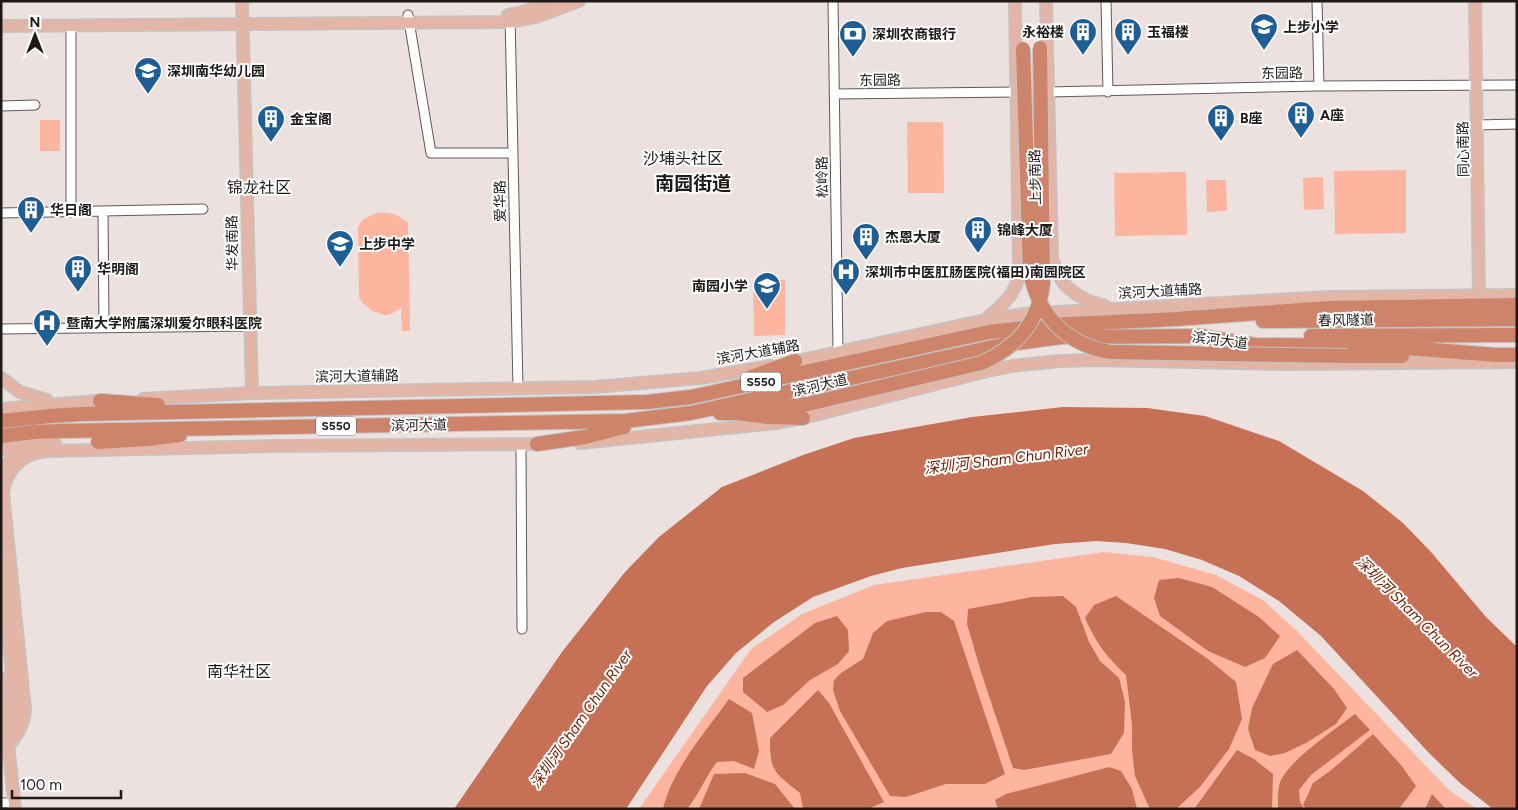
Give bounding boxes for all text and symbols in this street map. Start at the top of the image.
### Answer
north arrow [10,10,60,60]
school or university icon: 上步小学 [1249,12,1279,51]
text: N [30,14,40,31]
building icon: 永裕楼 [1068,17,1098,56]
building icon: 玉福楼 [1113,17,1143,56]
bank icon: 深圳农商银行 [838,19,868,58]
place label: 上步小学 [1283,19,1339,36]
place label: 永裕楼 [1022,24,1064,41]
place label: 玉福楼 [1147,24,1189,41]
place label: 深圳农商银行 [872,26,956,43]
school or university icon: 深圳南华幼儿园 [133,56,163,95]
place label: 深圳南华幼儿园 [167,63,265,80]
street label: 东园路 [1261,65,1303,82]
street label: 东园路 [859,72,901,89]
building icon: A座 [1286,100,1316,139]
building icon: B座 [1206,103,1236,142]
building icon: 金宝阁 [256,104,286,143]
place label: A座 [1320,107,1344,124]
place label: B座 [1240,110,1263,127]
place label: 金宝阁 [290,111,332,128]
street label: 同心南路 [1455,121,1472,177]
district label: 沙埔头社区 [643,149,723,168]
street label: 上步南路 [1027,149,1044,205]
street label: 松岭路 [814,156,831,198]
district label: 南园街道 [655,172,731,195]
district label: 锦龙社区 [227,178,291,197]
street label: 爱华路 [492,180,509,222]
building icon: 华日阁 [16,195,46,234]
place label: 华日阁 [50,202,92,219]
street label: 华发南路 [224,215,241,271]
building icon: 锦峰大厦 [963,215,993,254]
building icon: 杰恩大厦 [851,222,881,261]
place label: 锦峰大厦 [997,222,1053,239]
school or university icon: 上步中学 [325,229,355,268]
place label: 杰恩大厦 [885,229,941,246]
place label: 上步中学 [359,236,415,253]
building icon: 华明阁 [63,254,93,293]
hospital icon: 深圳市中医肛肠医院(福田)南园院区 [831,257,861,296]
place label: 华明阁 [97,261,139,278]
place label: 深圳市中医肛肠医院(福田)南园院区 [865,264,1086,281]
school or university icon: 南园小学 [752,271,782,310]
place label: 南园小学 [692,278,748,295]
street label: 滨河大道辅路 [1118,281,1202,302]
hospital icon: 暨南大学附属深圳爱尔眼科医院 [32,308,62,347]
street label: 春风隧道 [1318,312,1374,329]
place label: 暨南大学附属深圳爱尔眼科医院 [66,315,262,332]
street label: 滨河大道 [1191,329,1249,352]
street label: 滨河大道辅路 [715,337,801,368]
street label: 滨河大道辅路 [315,367,399,386]
street label: 滨河大道 [791,371,849,400]
road number: S550 [741,372,781,392]
road number: S550 [316,416,356,436]
street label: 滨河大道 [391,417,447,434]
water label: 深圳河 Sham Chun River [923,440,1090,478]
water label: 深圳河 Sham Chun River [1352,552,1482,682]
water label: 深圳河 Sham Chun River [526,646,636,792]
district label: 南华社区 [207,662,271,681]
scale bar [12,768,121,800]
text: 100 m [20,776,62,794]

